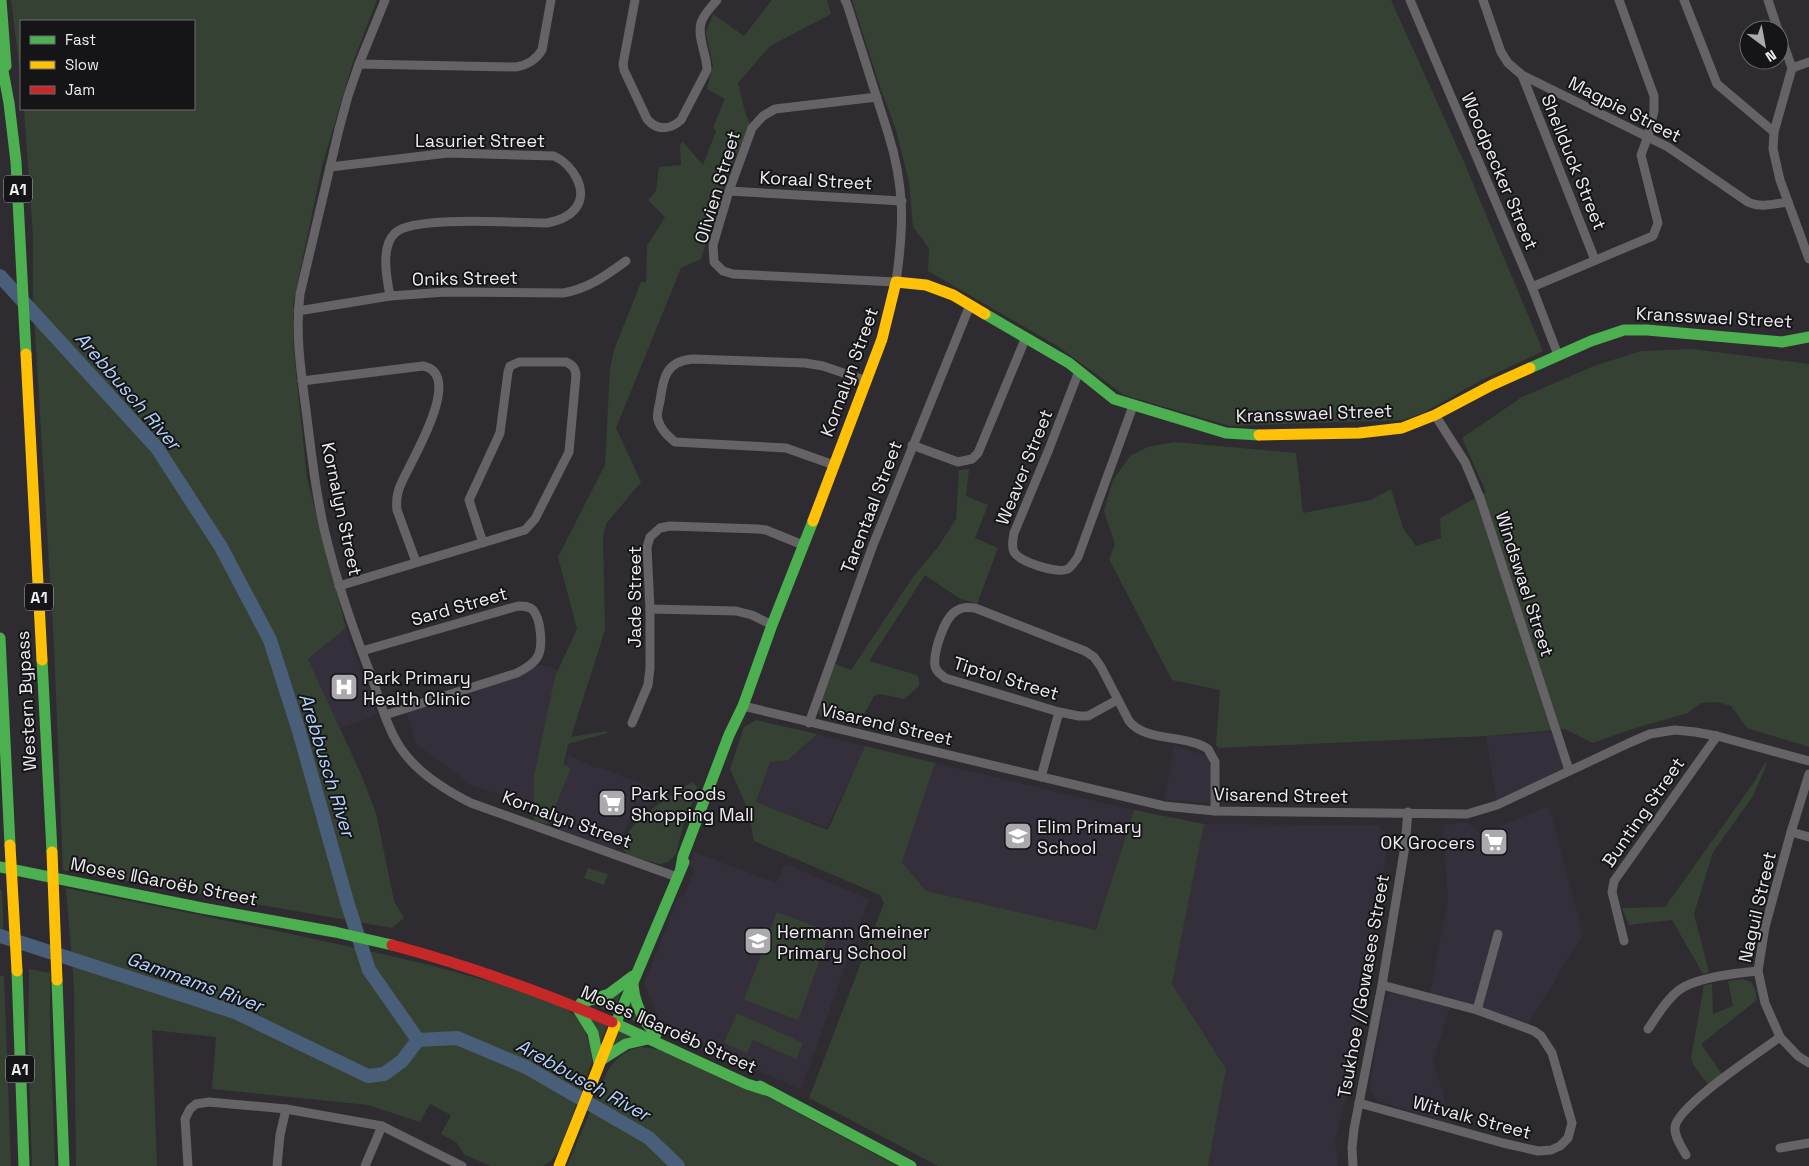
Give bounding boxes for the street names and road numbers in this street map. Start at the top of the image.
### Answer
street label: Magpie Street [1565,71,1685,147]
street label: Woodpecker Street [1456,89,1544,253]
street label: Shellduck Street [1536,91,1612,233]
street label: Olivien Street [689,128,745,246]
street label: Lasuriet Street [415,129,545,152]
street label: Koraal Street [759,166,873,194]
road number: A1 [4,175,32,202]
street label: Oniks Street [412,266,518,290]
street label: Kransswael Street [1635,301,1793,333]
street label: Kornalyn Street [815,304,883,440]
street label: Kransswael Street [1235,399,1393,427]
street label: Weaver Street [990,406,1058,528]
street label: Tarentaal Street [835,437,907,577]
street label: Kornalyn Street [317,440,367,578]
street label: Windswael Street [1491,509,1559,659]
street label: Jade Street [623,546,646,648]
street label: Sard Street [408,581,510,631]
road number: A1 [25,584,53,610]
street label: Western Bypass [11,630,41,772]
street label: Tiptol Street [950,651,1062,705]
street label: Visarend Street [819,698,955,750]
street label: Bunting Street [1597,753,1689,871]
street label: Visarend Street [1213,782,1349,808]
street label: Kornalyn Street [499,785,635,853]
street label: Naguil Street [1733,849,1781,965]
street label: Moses ǁGaroëb Street [69,852,259,910]
street label: Tsukhoe //Gowases Street [1332,872,1394,1100]
street label: Moses ǁGaroëb Street [578,980,760,1078]
road number: A1 [6,1056,34,1082]
street label: Witvalk Street [1410,1090,1534,1144]

